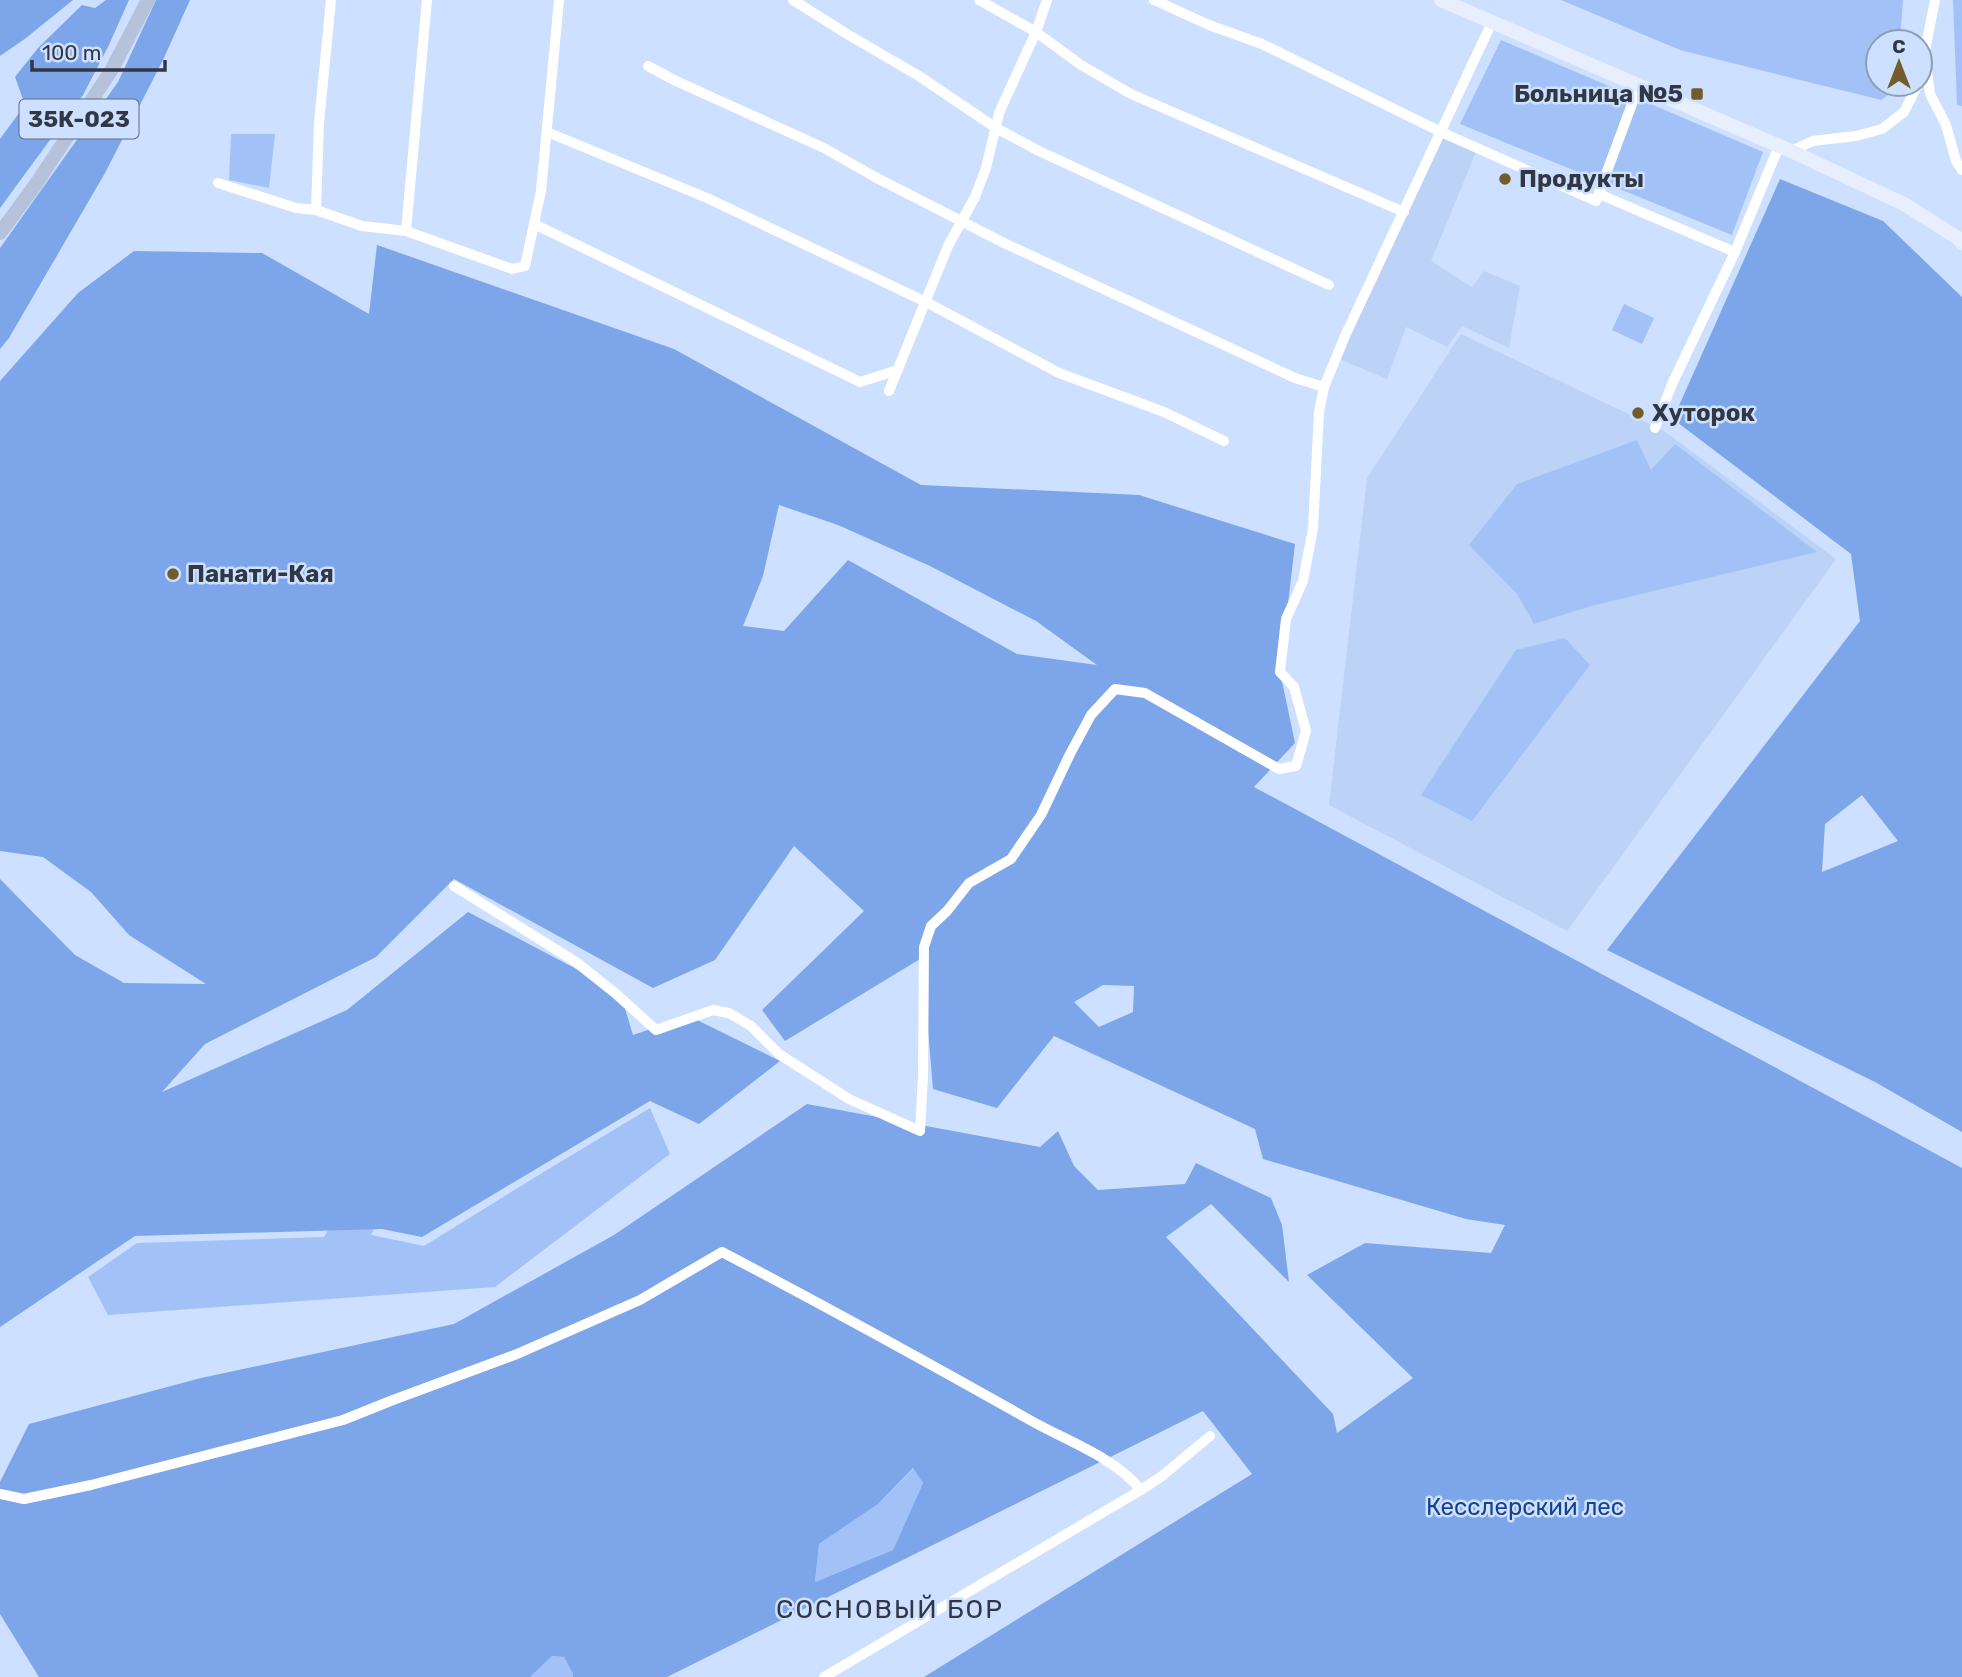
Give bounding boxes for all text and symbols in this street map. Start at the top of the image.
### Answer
scale bar [32,28,164,72]
north arrow [1864,28,1934,98]
text: С [1892,35,1906,58]
text: 100 m [42,40,101,65]
place label: Больница №5 [1514,80,1683,108]
marker: Больница №5 [1689,86,1705,102]
road number: 35К-023 [20,100,138,138]
place label: Продукты [1519,165,1644,193]
marker: Продукты [1497,171,1513,187]
place label: Хуторок [1652,399,1755,427]
marker: Хуторок [1630,405,1646,421]
place label: Панати-Кая [187,560,334,588]
marker: Панати-Кая [165,566,181,582]
park label: Кесслерский лес [1426,1493,1624,1521]
district label: СОСНОВЫЙ БОР [776,1594,1004,1625]

